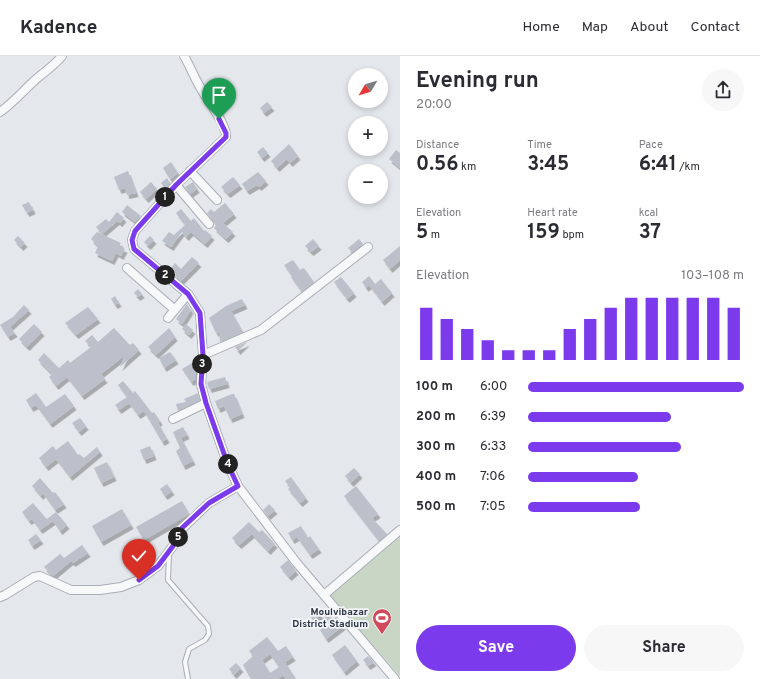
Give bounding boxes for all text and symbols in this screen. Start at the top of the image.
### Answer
text: Kadence [20,16,97,40]
text: Home [523,19,560,36]
text: Map [582,19,608,36]
text: About [630,19,669,36]
text: Contact [691,19,740,36]
north arrow [348,68,388,108]
map controls [348,68,388,204]
text: Evening run [416,68,539,95]
button: share [702,69,744,111]
pin [202,78,236,119]
icon: arrive [208,84,230,106]
text: 20:00 [416,97,452,113]
button: + [348,116,388,156]
text: Distance [416,138,459,152]
text: Time [527,138,552,152]
text: Pace [639,138,663,152]
text: 0.56 [416,152,459,178]
text: 3:45 [527,152,569,178]
text: 6:41 [639,152,677,178]
text: km [459,160,476,174]
text: /km [677,160,700,174]
button: − [348,164,388,204]
pin: 1 [155,187,175,207]
text: 1 [163,190,167,204]
text: Elevation [416,206,461,220]
text: Heart rate [527,206,578,220]
text: kcal [639,206,658,220]
text: 5 [416,220,428,246]
text: 159 [527,220,560,246]
text: 37 [639,220,661,246]
text: m [428,228,440,242]
text: bpm [560,228,584,242]
pin: 2 [155,265,175,285]
text: 2 [162,268,168,282]
text: Elevation [416,268,469,284]
text: 103–108 m [681,268,744,284]
pin: 3 [192,354,212,374]
text: 3 [199,357,205,371]
text: 100 m [416,379,453,395]
text: 6:00 [480,379,507,395]
text: 200 m [416,409,456,425]
text: 6:39 [480,409,506,425]
text: 300 m [416,439,455,455]
text: 6:33 [480,439,506,455]
pin: 4 [218,454,238,474]
text: 4 [224,457,232,471]
text: 400 m [416,469,456,485]
text: 7:06 [480,469,505,485]
text: 500 m [416,499,456,515]
text: 7:05 [480,499,506,515]
pin: 5 [168,527,188,547]
text: 5 [175,530,181,544]
pin [122,539,156,580]
icon: check [128,545,150,567]
place label: Moulvibazar District Stadium [292,606,369,631]
sports icon: Moulvibazar District Stadium [371,607,393,635]
button: Save [416,625,576,671]
button: Share [584,625,744,671]

